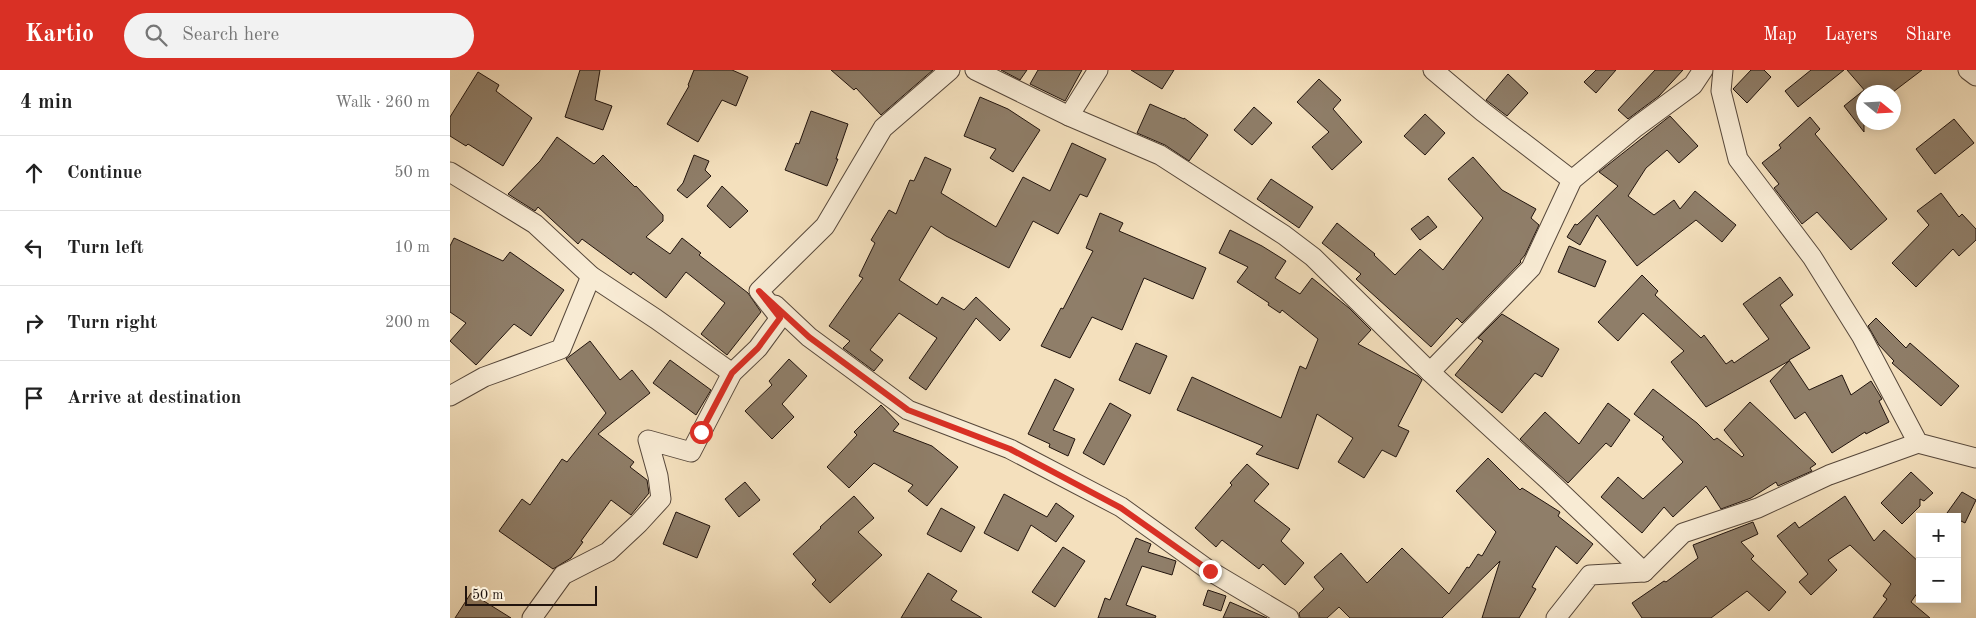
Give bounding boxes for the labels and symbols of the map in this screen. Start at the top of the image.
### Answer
north arrow [1856,85,1901,130]
route start [690,421,713,444]
route end [1199,560,1222,583]
scale bar [465,583,598,606]

